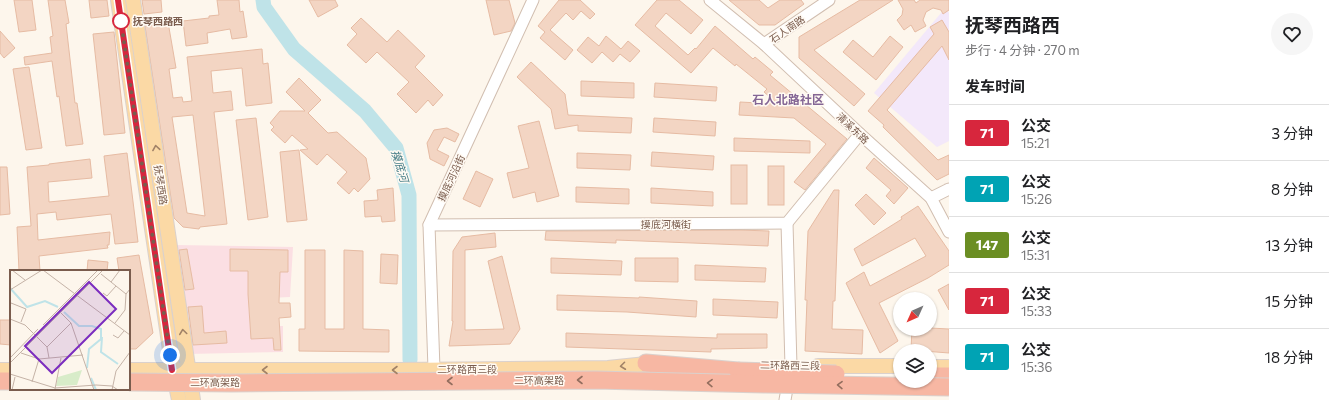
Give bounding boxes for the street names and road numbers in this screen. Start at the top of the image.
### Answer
street label: 石人南路 [767,13,807,45]
street label: 清溪东路 [834,110,872,146]
street label: 摸底河沿街 [435,153,467,203]
street label: 抚琴西路 [152,164,170,206]
street label: 摸底河横街 [641,218,691,230]
street label: 二环路西三段 [760,358,820,372]
street label: 二环路西三段 [437,363,497,375]
street label: 二环高架路 [514,374,564,386]
street label: 二环高架路 [190,376,240,388]

